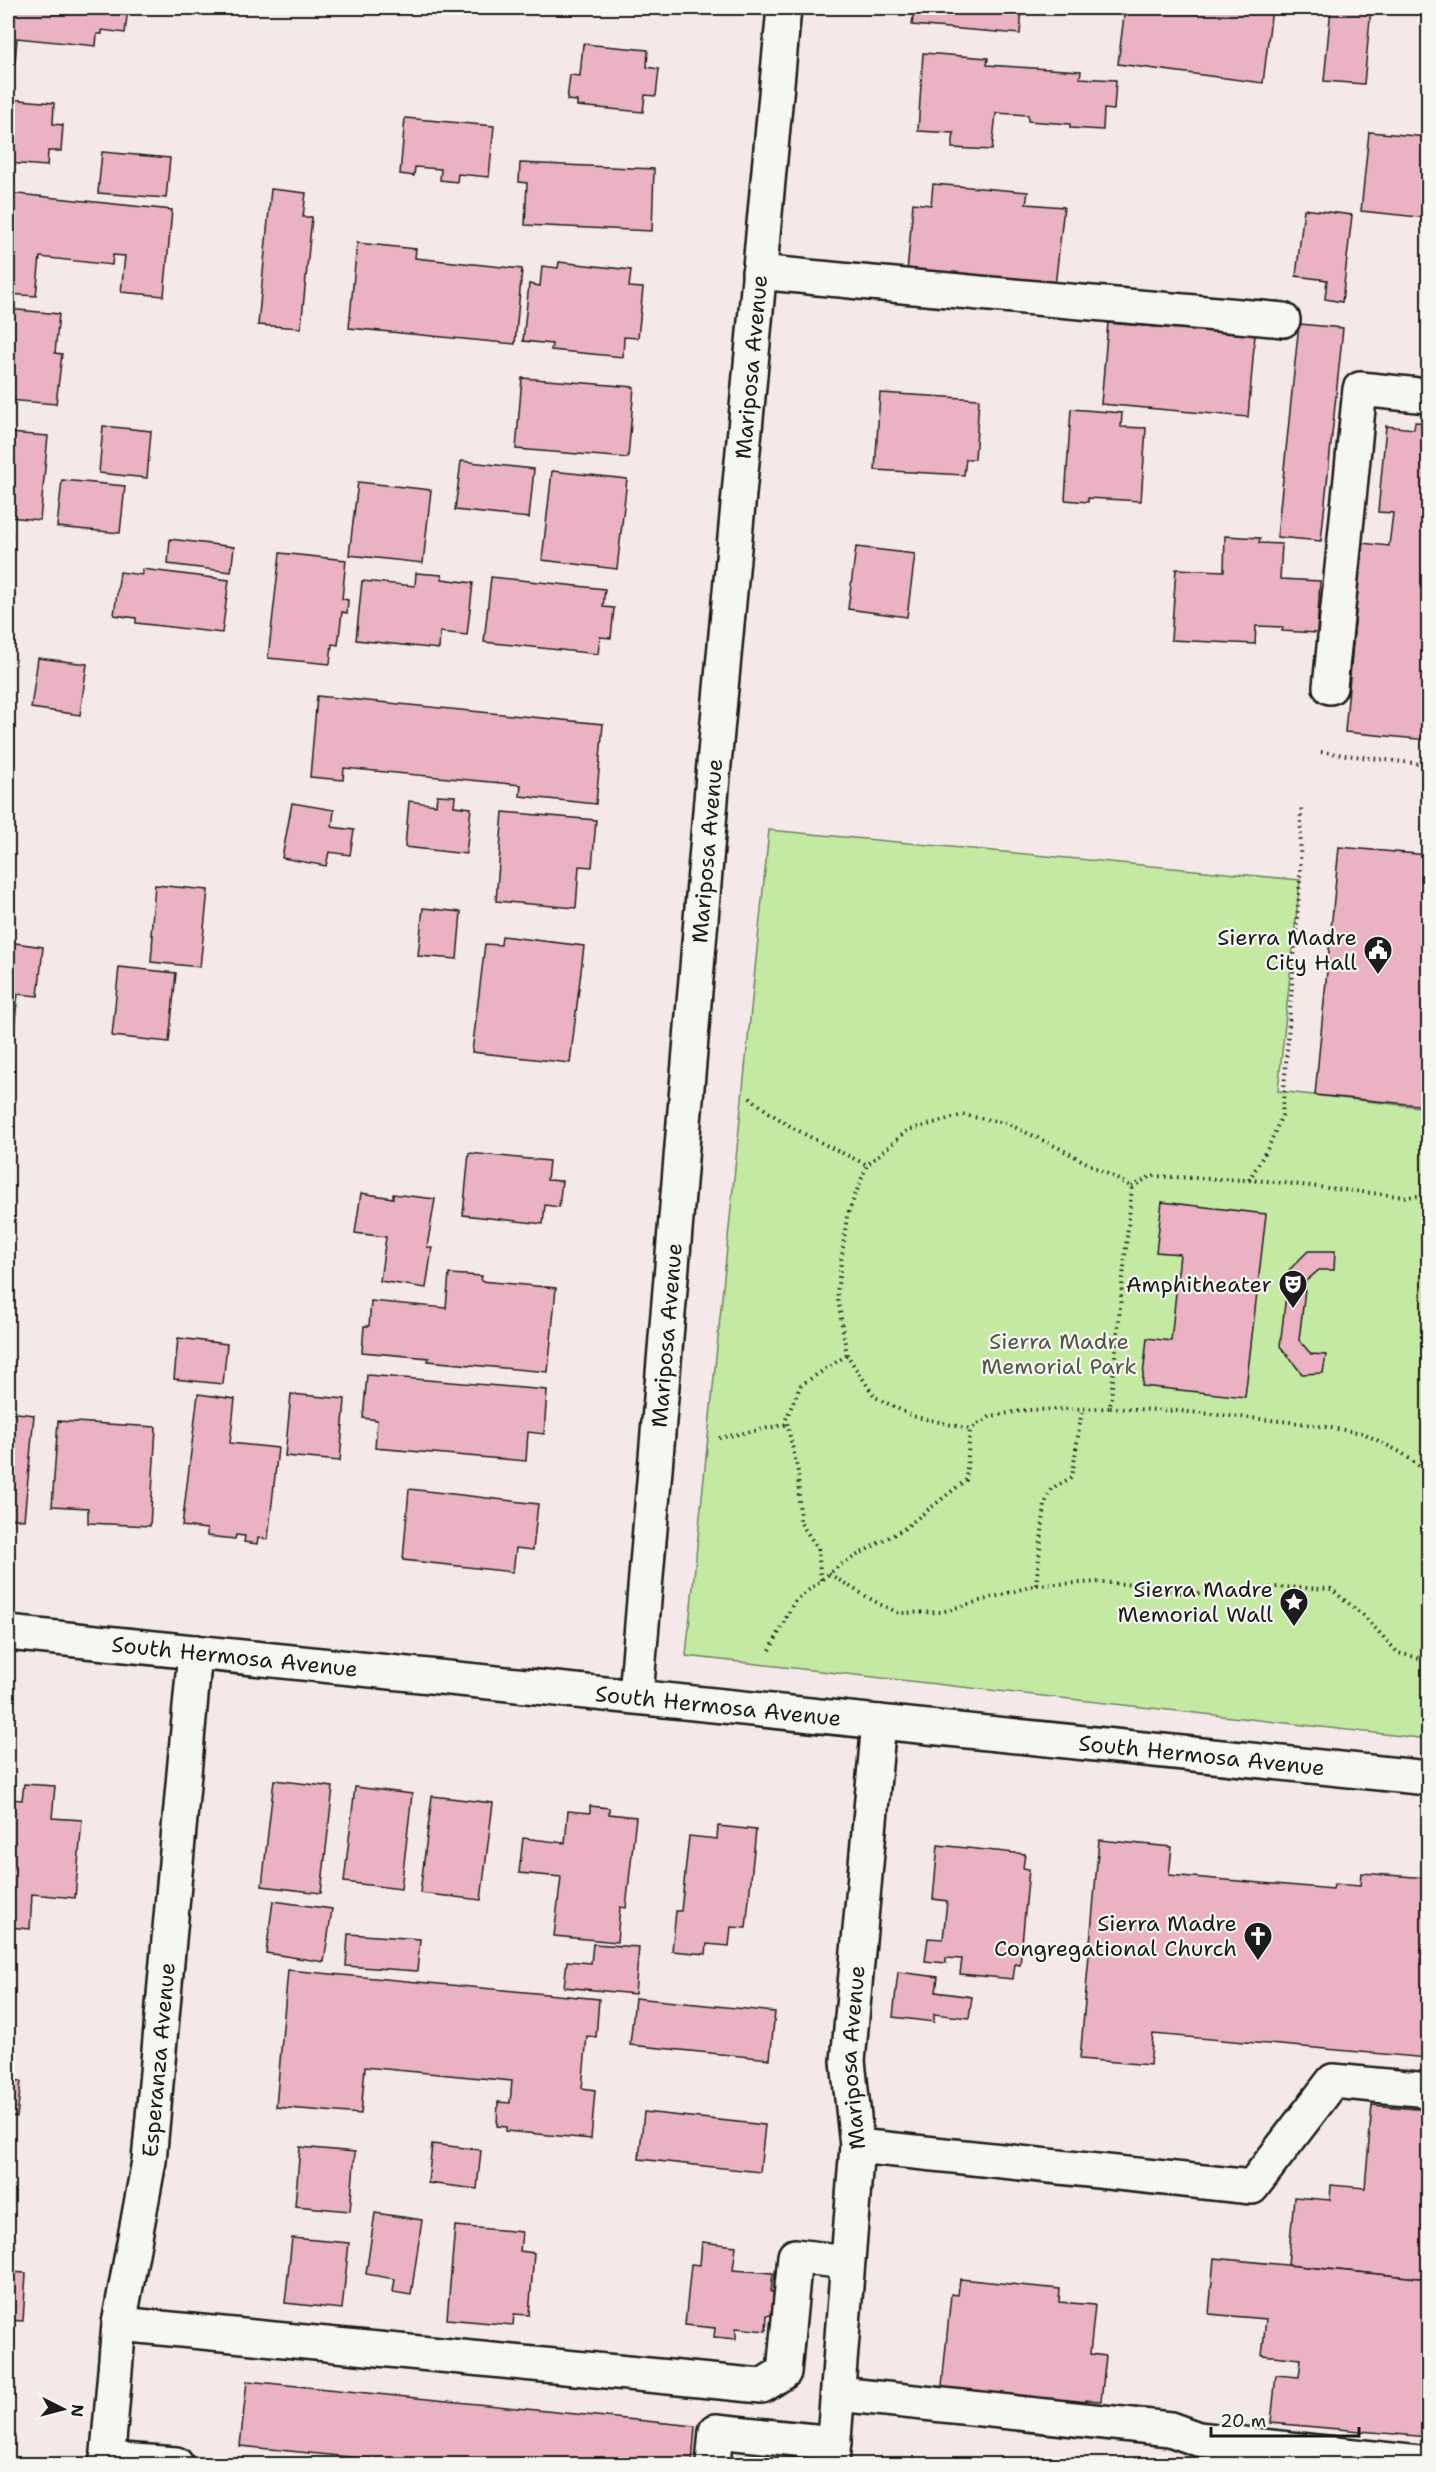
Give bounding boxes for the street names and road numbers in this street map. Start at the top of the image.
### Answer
street label: Mariposa Avenue [728,274,774,461]
street label: Mariposa Avenue [685,758,729,944]
street label: Mariposa Avenue [645,1242,689,1429]
street label: South Hermosa Avenue [110,1630,359,1684]
street label: South Hermosa Avenue [594,1679,843,1733]
street label: South Hermosa Avenue [1077,1728,1326,1782]
street label: Esperanza Avenue [135,1961,182,2158]
street label: Mariposa Avenue [834,1964,872,2151]

